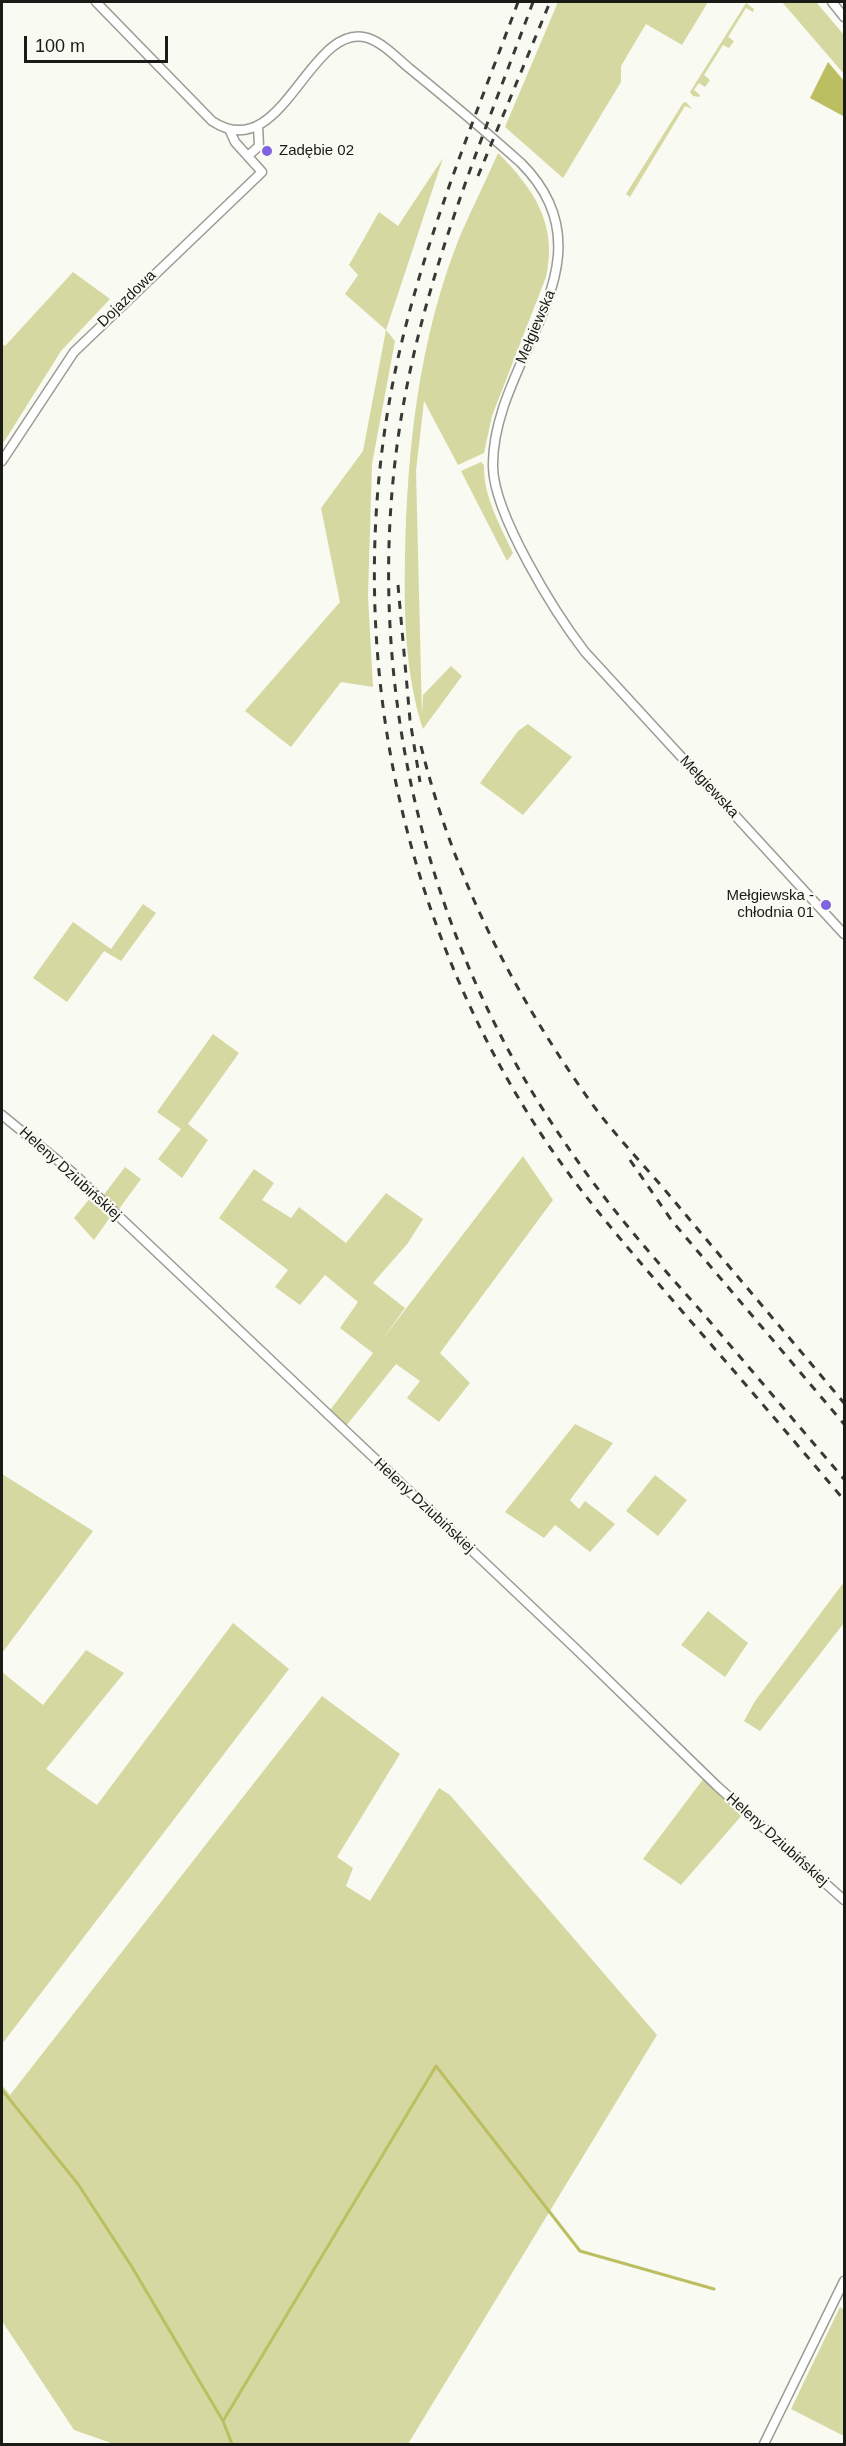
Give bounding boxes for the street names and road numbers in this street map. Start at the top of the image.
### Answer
street label: Dojazdowa [94,267,160,331]
street label: Mełgiewska [512,287,560,367]
street label: Mełgiewska [676,752,742,822]
street label: Heleny Dziubińskiej [15,1124,125,1224]
street label: Heleny Dziubińskiej [370,1455,478,1557]
street label: Heleny Dziubińskiej [722,1790,832,1890]

